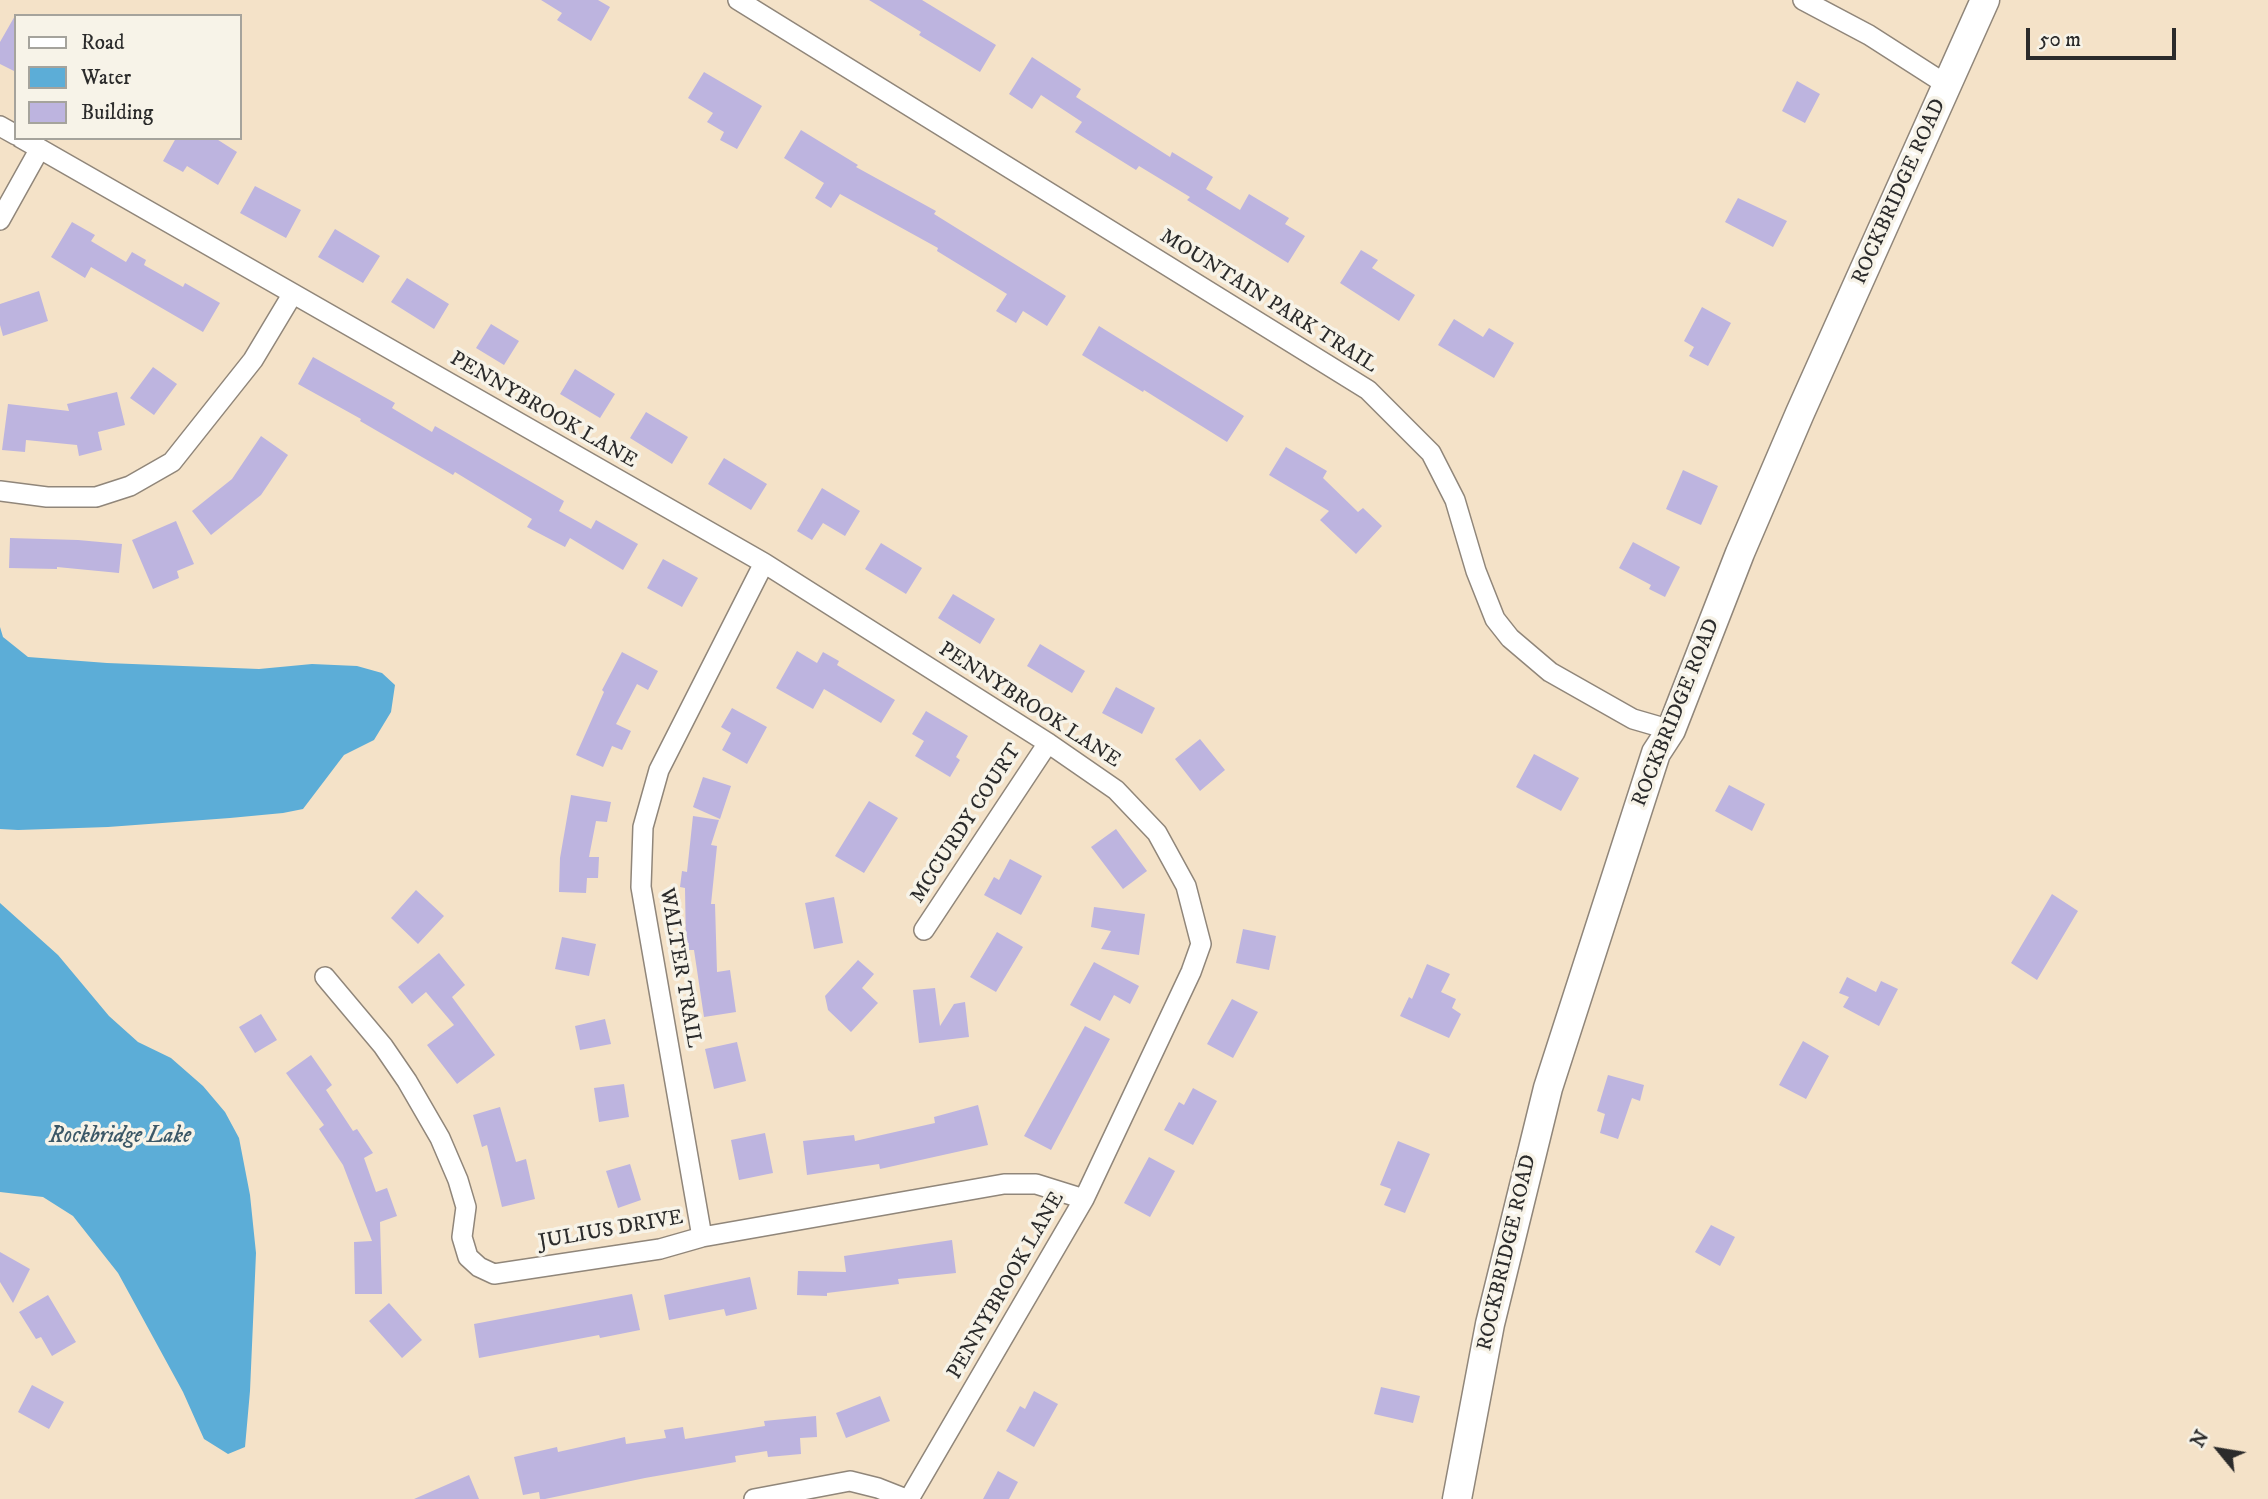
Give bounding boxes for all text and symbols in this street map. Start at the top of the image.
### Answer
legend [14,14,242,140]
scale bar [2030,14,2180,58]
text: 50 m [2039,27,2081,53]
text: Road [81,30,125,56]
text: Water [81,65,131,91]
street label: ROCKBRIDGE ROAD [1848,95,1952,289]
text: Building [81,100,153,126]
street label: MOUNTAIN PARK TRAIL [1155,225,1381,379]
street label: PENNYBROOK LANE [445,347,641,475]
street label: ROCKBRIDGE ROAD [1628,615,1726,811]
street label: PENNYBROOK LANE [933,638,1125,774]
street label: MCCURDY COURT [906,740,1028,908]
street label: WALTER TRAIL [653,886,705,1050]
water label: Rockbridge Lake [49,1123,191,1151]
street label: ROCKBRIDGE ROAD [1473,1153,1543,1353]
street label: PENNYBROOK LANE [943,1188,1071,1384]
street label: JULIUS DRIVE [537,1206,685,1256]
north arrow [2184,1415,2254,1485]
text: N [2187,1427,2214,1452]

